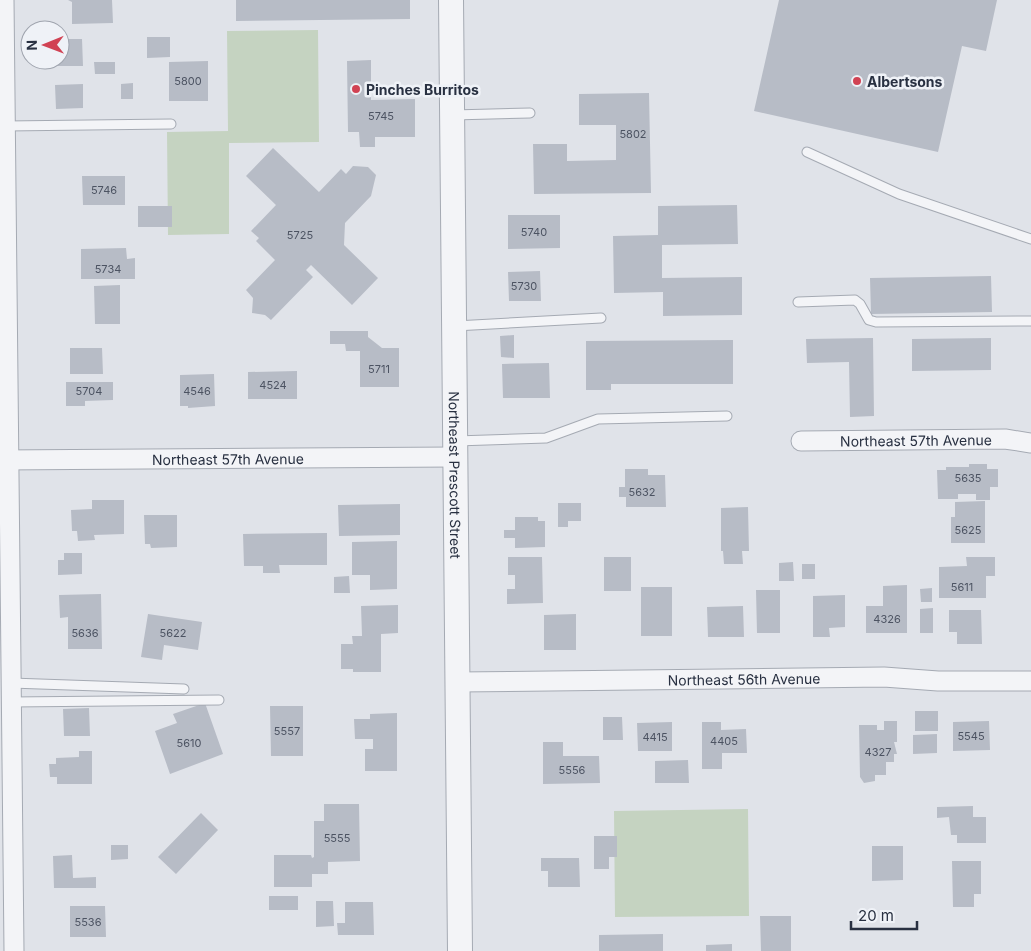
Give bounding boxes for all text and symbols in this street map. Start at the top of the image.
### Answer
north arrow [20,20,70,70]
text: N [23,40,40,51]
place label: Albertsons [867,73,943,90]
house number: 5800 [174,74,202,88]
marker: Albertsons [851,75,863,87]
place label: Pinches Burritos [366,81,479,98]
marker: Pinches Burritos [350,83,362,95]
house number: 5745 [368,109,394,123]
house number: 5802 [619,127,647,141]
house number: 5746 [91,183,117,197]
house number: 5740 [521,225,547,239]
house number: 5725 [287,228,313,242]
house number: 5734 [95,262,121,276]
house number: 5730 [511,279,537,293]
house number: 5711 [368,362,390,376]
house number: 4524 [259,378,287,392]
house number: 5704 [76,384,102,398]
house number: 4546 [183,384,211,398]
street label: Northeast Prescott Street [446,391,465,559]
street label: Northeast 57th Avenue [840,431,992,449]
street label: Northeast 57th Avenue [152,449,304,467]
house number: 5635 [955,471,982,485]
house number: 5632 [628,485,656,499]
house number: 5625 [955,523,982,537]
house number: 5611 [951,580,973,594]
house number: 4326 [873,612,901,626]
house number: 5636 [71,626,99,640]
house number: 5622 [160,626,186,640]
street label: Northeast 56th Avenue [668,669,820,688]
house number: 5557 [274,724,300,738]
house number: 5545 [957,729,985,743]
house number: 4415 [642,730,668,744]
house number: 4405 [710,734,738,748]
house number: 5610 [177,736,202,750]
house number: 4327 [865,745,891,759]
house number: 5556 [559,763,586,777]
house number: 5555 [324,831,351,845]
scale bar [851,898,917,930]
text: 20 m [858,906,894,925]
house number: 5536 [75,915,102,929]

